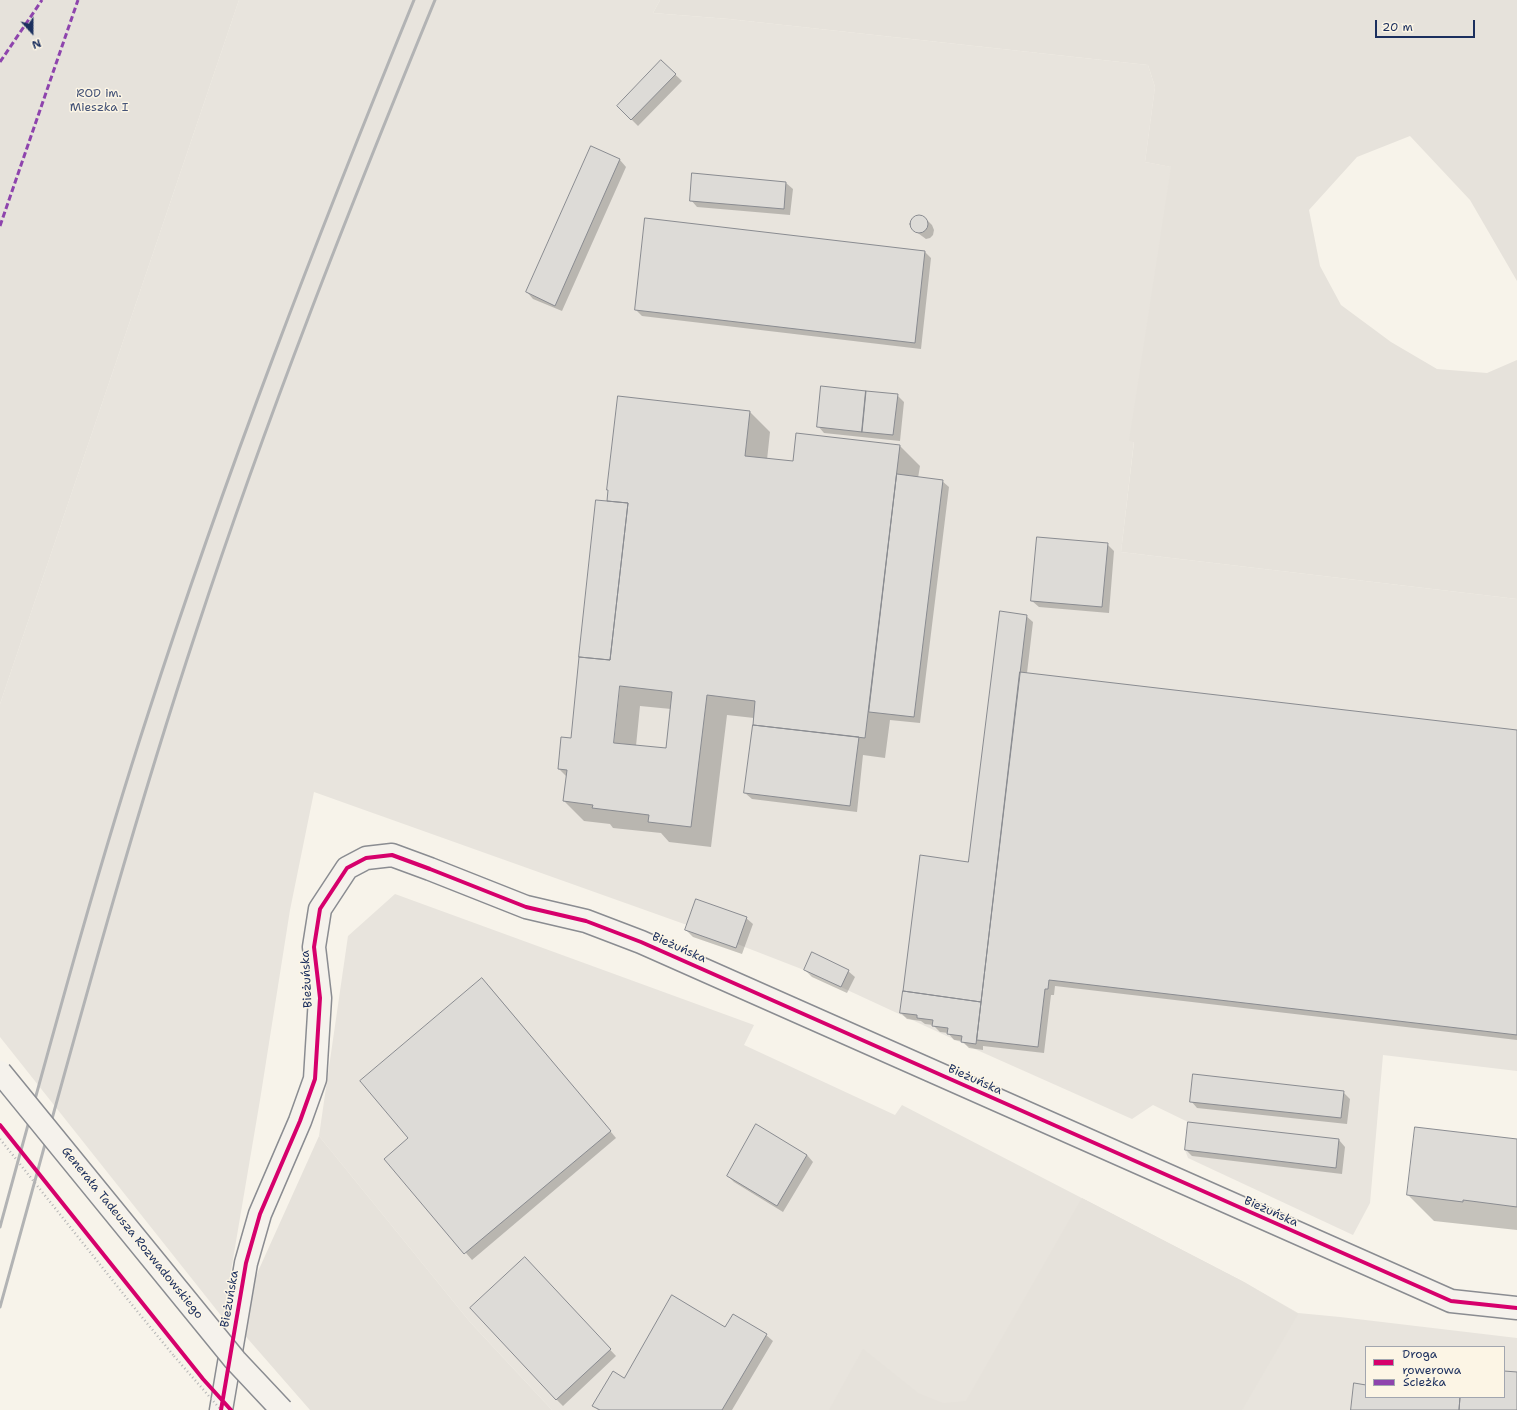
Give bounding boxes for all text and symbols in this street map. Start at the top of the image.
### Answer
north arrow [12,12,52,52]
scale bar [1377,12,1477,38]
text: 20 m [1382,19,1413,35]
text: N [30,35,43,52]
park label: ROD im. Mieszka I [70,87,128,115]
street label: Bieżuńska [650,930,708,966]
street label: Bieżuńska [298,950,316,1008]
street label: Bieżuńska [946,1062,1004,1098]
street label: Generała Tadeusza Rozwadowskiego [58,1144,206,1322]
street label: Bieżuńska [1242,1194,1300,1230]
street label: Bieżuńska [218,1269,242,1329]
legend [1365,1346,1505,1398]
text: Droga rowerowa [1402,1346,1461,1378]
text: Ścieżka [1403,1374,1446,1390]

